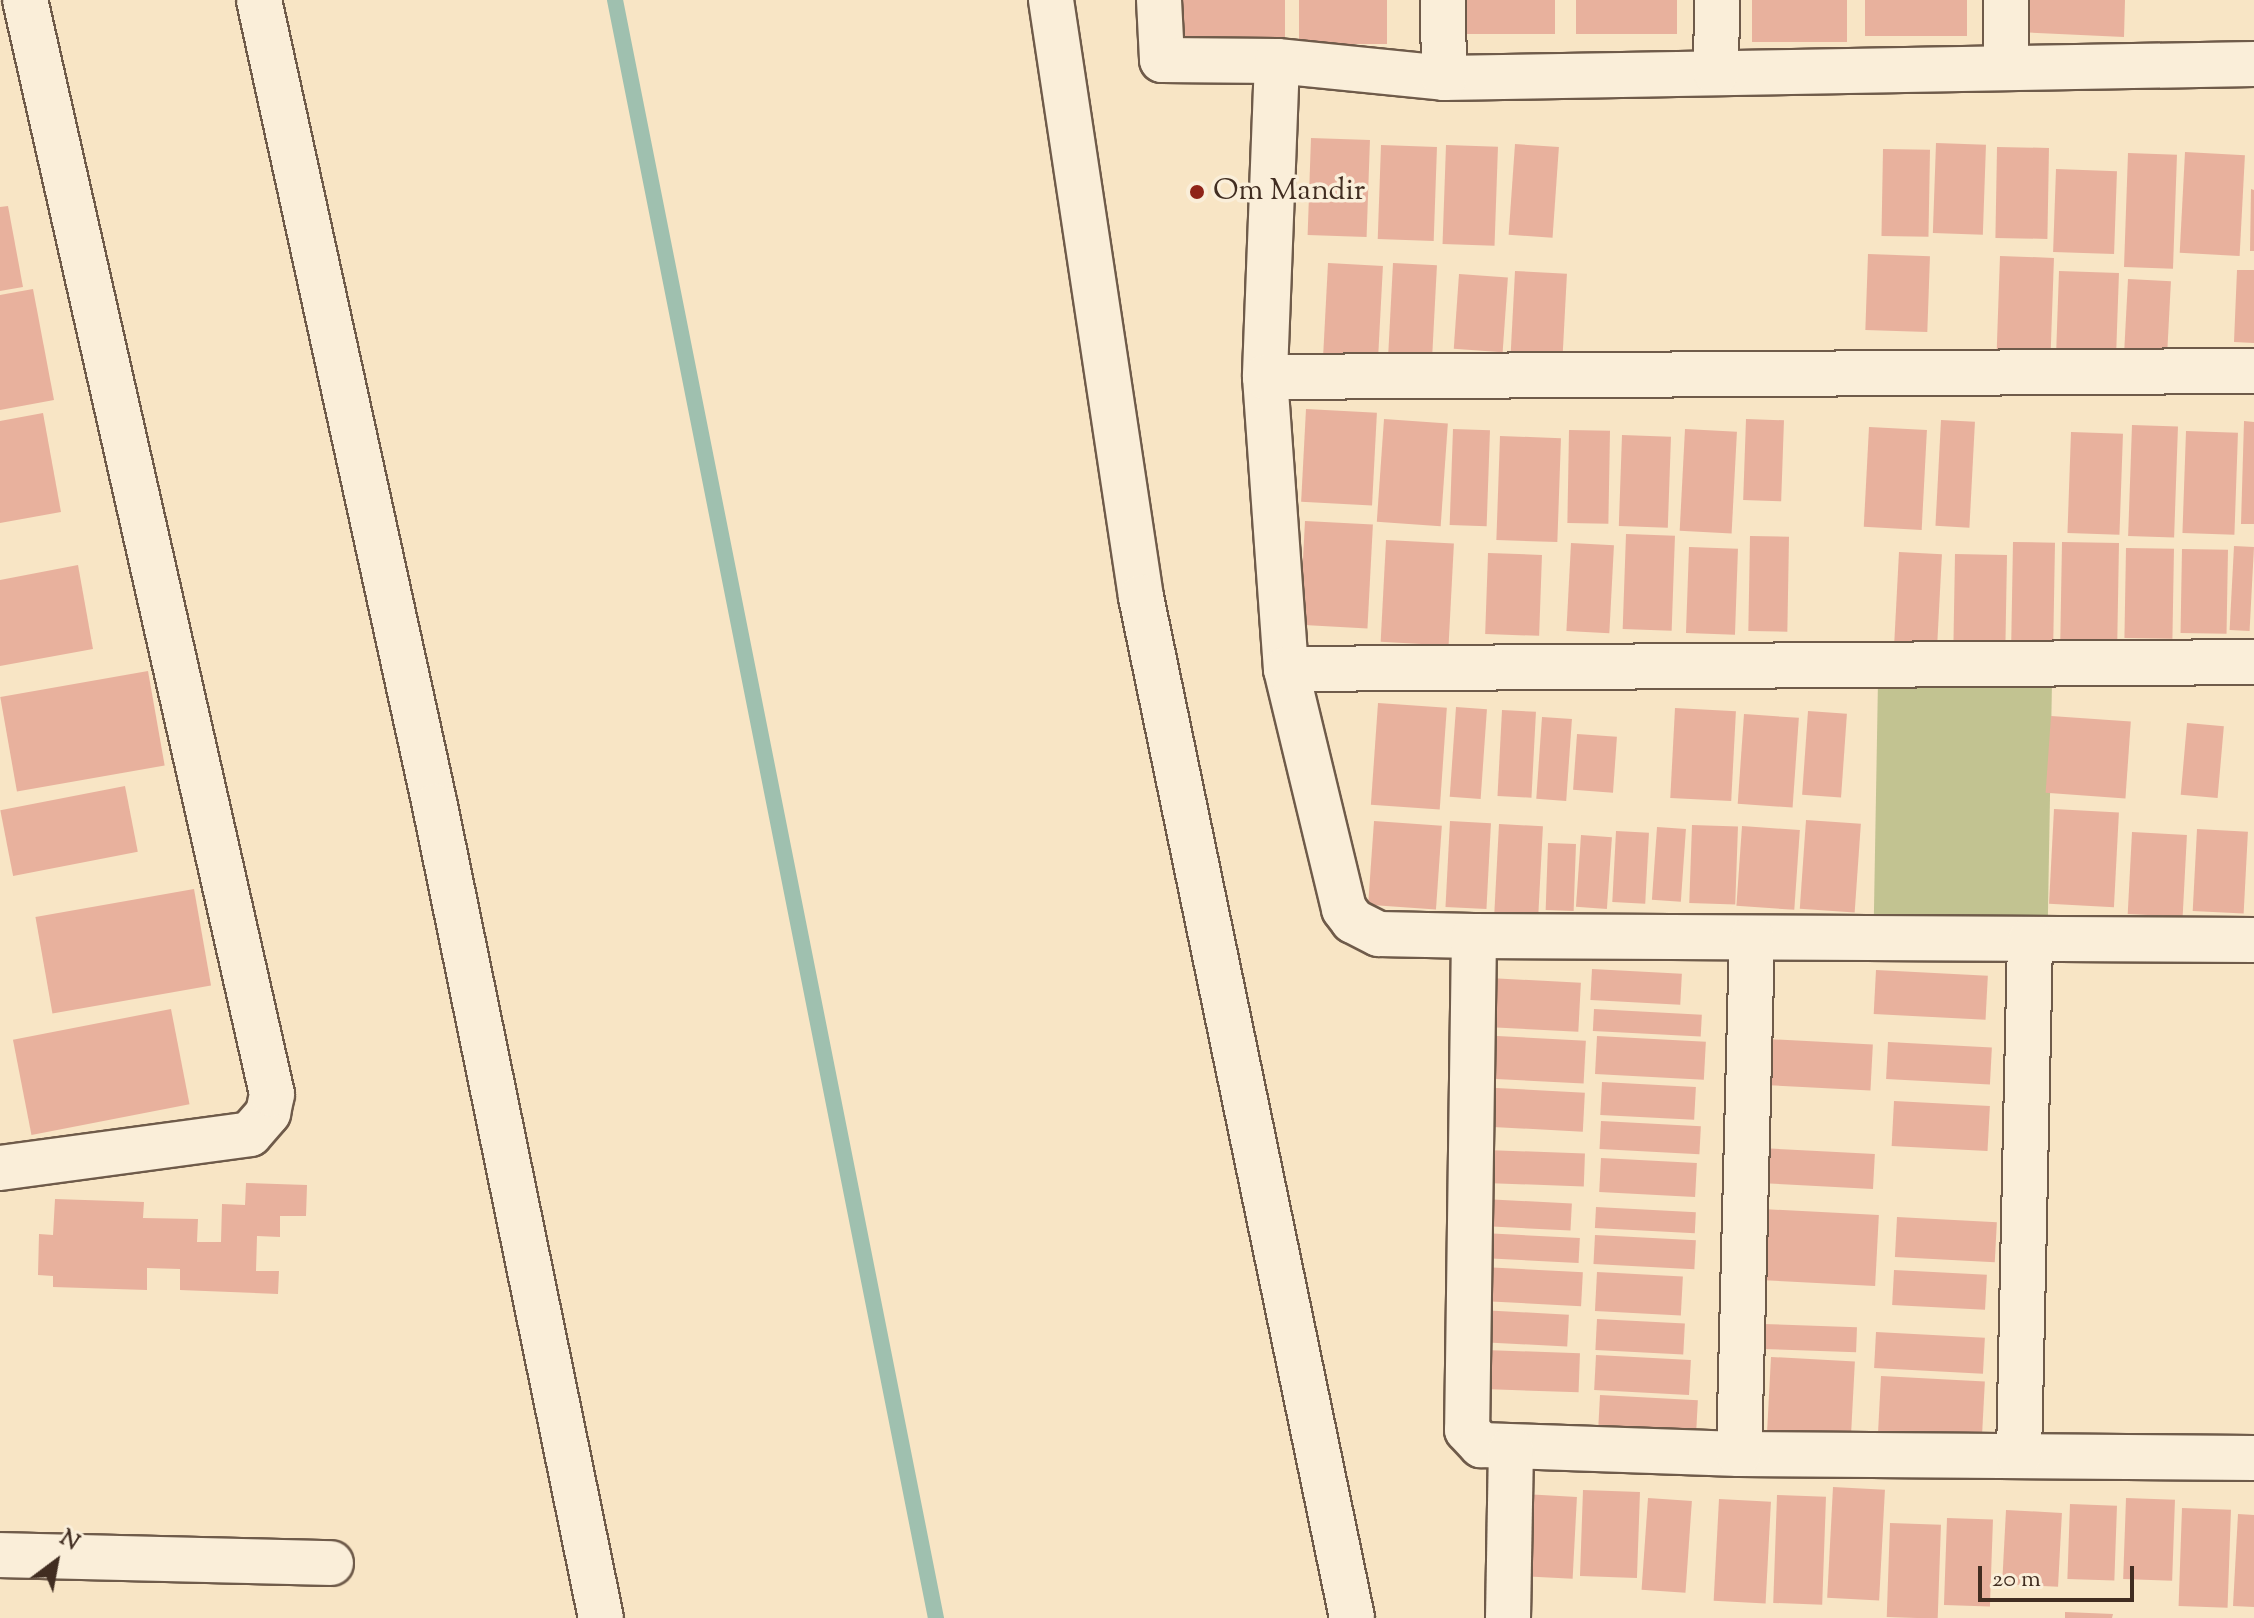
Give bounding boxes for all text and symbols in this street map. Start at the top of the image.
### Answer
place label: Om Mandir [1213,174,1365,210]
marker: Om Mandir [1188,183,1206,201]
north arrow [16,1522,96,1602]
text: N [53,1523,85,1560]
scale bar [1982,1550,2138,1600]
text: 20 m [1992,1563,2041,1597]

